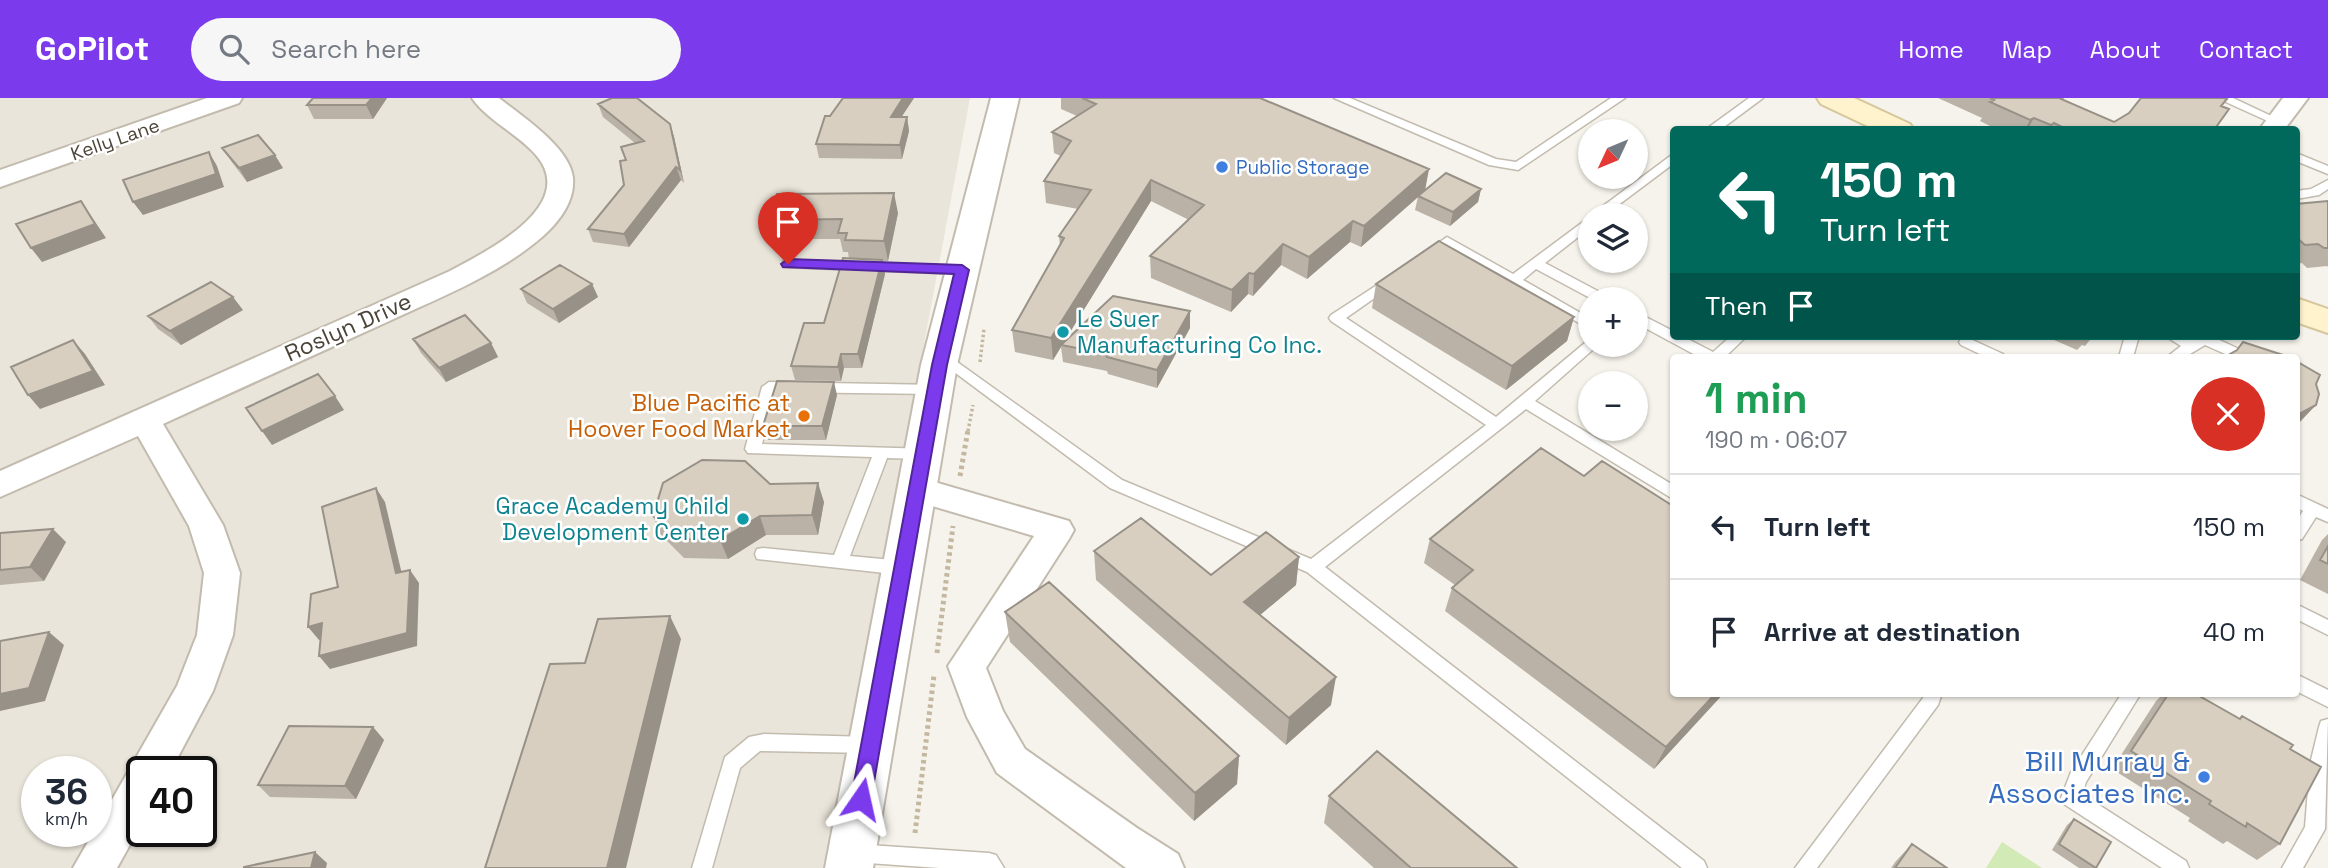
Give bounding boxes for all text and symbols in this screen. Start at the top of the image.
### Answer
search box [191,18,681,81]
text: GoPilot [35,28,149,70]
icon: search [215,30,253,68]
text: Search here [271,32,421,66]
text: Home [1898,34,1964,65]
text: Map [2002,34,2052,65]
text: About [2090,34,2161,65]
text: Contact [2199,34,2293,65]
street label: Kelly Lane [67,113,163,166]
north arrow [1578,119,1648,189]
map controls [1578,119,1648,441]
text: 150 m [1820,149,1958,211]
icon: left [1705,154,1796,245]
place label: Public Storage [1236,155,1370,180]
marker: Public Storage [1214,159,1230,175]
pin [758,192,818,264]
icon: arrive [769,203,807,241]
button: layers [1578,203,1648,273]
text: Turn left [1820,210,1950,250]
street label: Roslyn Drive [280,286,416,368]
button: + [1578,287,1648,357]
icon: arrive [1782,287,1820,325]
text: Then [1705,289,1768,323]
place label: Le Suer Manufacturing Co Inc. [1077,304,1322,360]
marker: Le Suer Manufacturing Co Inc. [1055,324,1071,340]
button: − [1578,371,1648,441]
text: 1 min [1705,372,1808,425]
button: close [2191,377,2265,451]
place label: Blue Pacific at Hoover Food Market [568,388,790,444]
marker: Blue Pacific at Hoover Food Market [796,408,812,424]
text: 190 m · 06:07 [1705,425,1847,455]
place label: Grace Academy Child Development Center [496,491,729,547]
icon: left [1705,508,1743,546]
text: Turn left [1764,510,1871,544]
text: 150 m [2193,510,2265,544]
marker: Grace Academy Child Development Center [735,511,751,527]
icon: arrive [1705,613,1743,651]
text: Arrive at destination [1764,615,2021,649]
text: 40 m [2203,615,2265,649]
place label: Bill Murray & Associates Inc. [1988,743,2190,811]
speed limit sign: 40 [126,756,217,847]
position arrow [824,762,898,836]
marker: Bill Murray & Associates Inc. [2196,769,2212,785]
text: 36 [45,770,88,814]
text: km/h [45,807,88,830]

